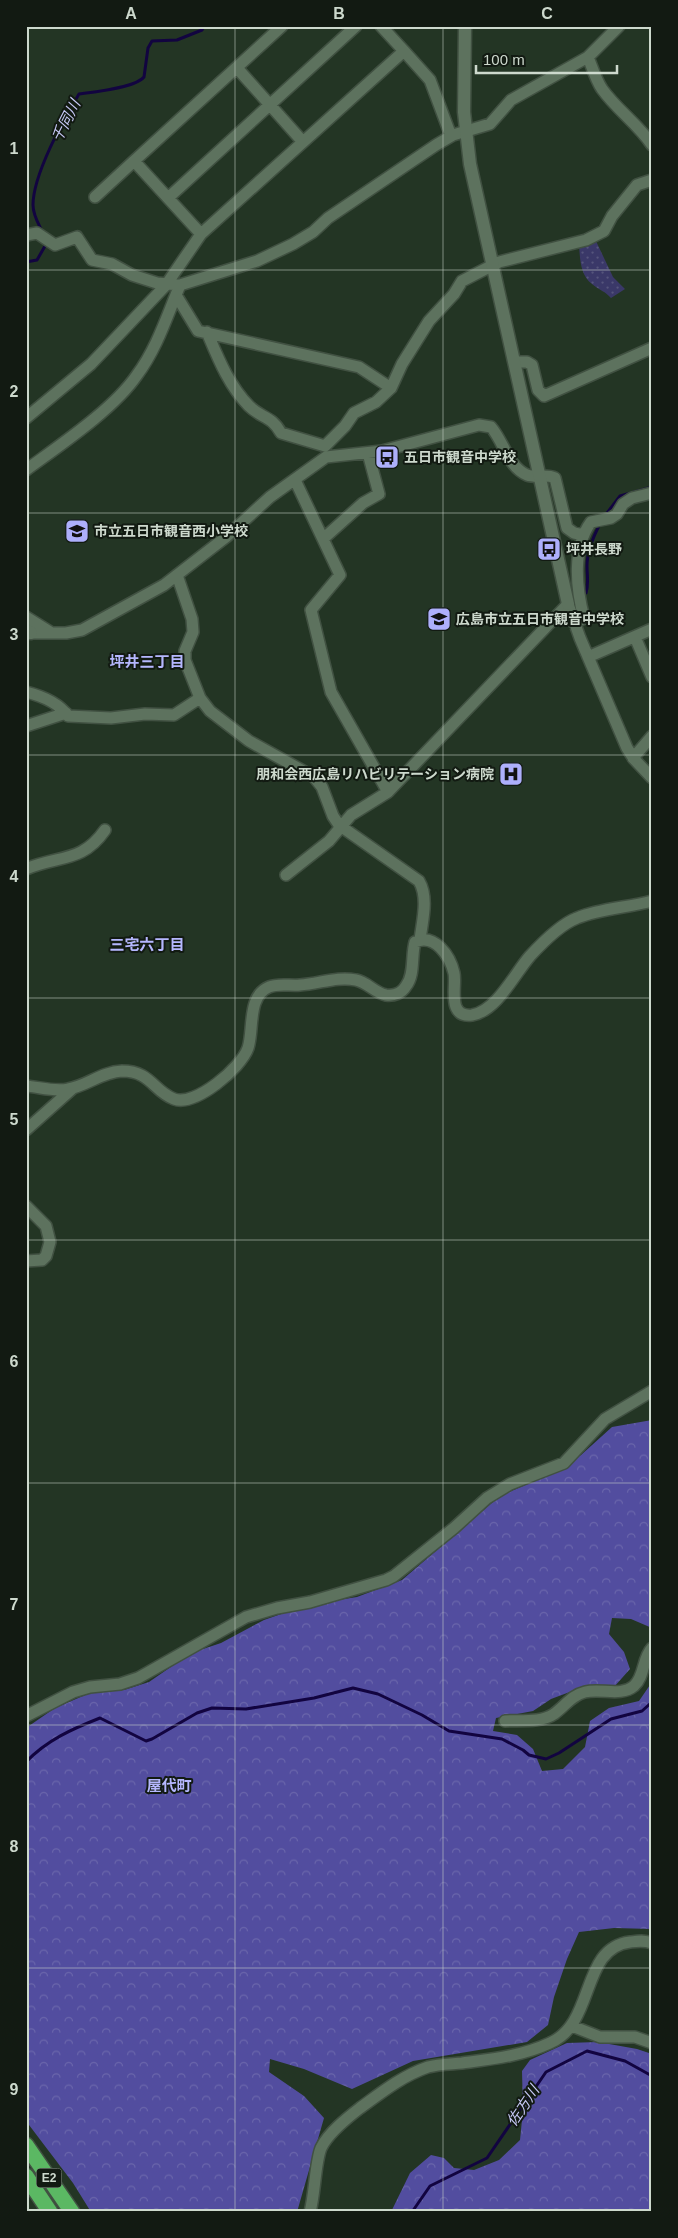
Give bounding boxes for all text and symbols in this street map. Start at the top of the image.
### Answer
text: A [125,5,137,22]
text: B [333,5,345,22]
text: C [541,5,553,22]
scale bar [476,42,617,74]
text: 100 m [483,51,525,68]
water label: 千同川 [48,95,84,145]
text: 1 [10,140,19,157]
text: 2 [10,383,19,400]
bus stop icon: 五日市観音中学校 [374,444,400,470]
place label: 五日市観音中学校 [404,449,516,465]
school or university icon: 市立五日市観音西小学校 [64,518,90,544]
place label: 市立五日市観音西小学校 [94,523,248,539]
bus stop icon: 坪井長野 [536,536,562,562]
place label: 坪井長野 [566,541,622,557]
school or university icon: 広島市立五日市観音中学校 [426,606,452,632]
place label: 広島市立五日市観音中学校 [456,611,624,627]
text: 3 [10,626,19,643]
district label: 坪井三丁目 [109,653,185,670]
hospital icon: 朋和会西広島リハビリテーション病院 [498,761,524,787]
place label: 朋和会西広島リハビリテーション病院 [256,766,494,782]
text: 4 [10,868,19,885]
district label: 三宅六丁目 [109,936,185,953]
text: 5 [10,1111,19,1128]
text: 6 [10,1353,19,1370]
text: 7 [10,1596,19,1613]
district label: 屋代町 [146,1777,192,1794]
text: 8 [10,1838,19,1855]
text: 9 [10,2081,19,2098]
water label: 佐方川 [503,2081,543,2129]
road number: E2 [36,2168,62,2188]

